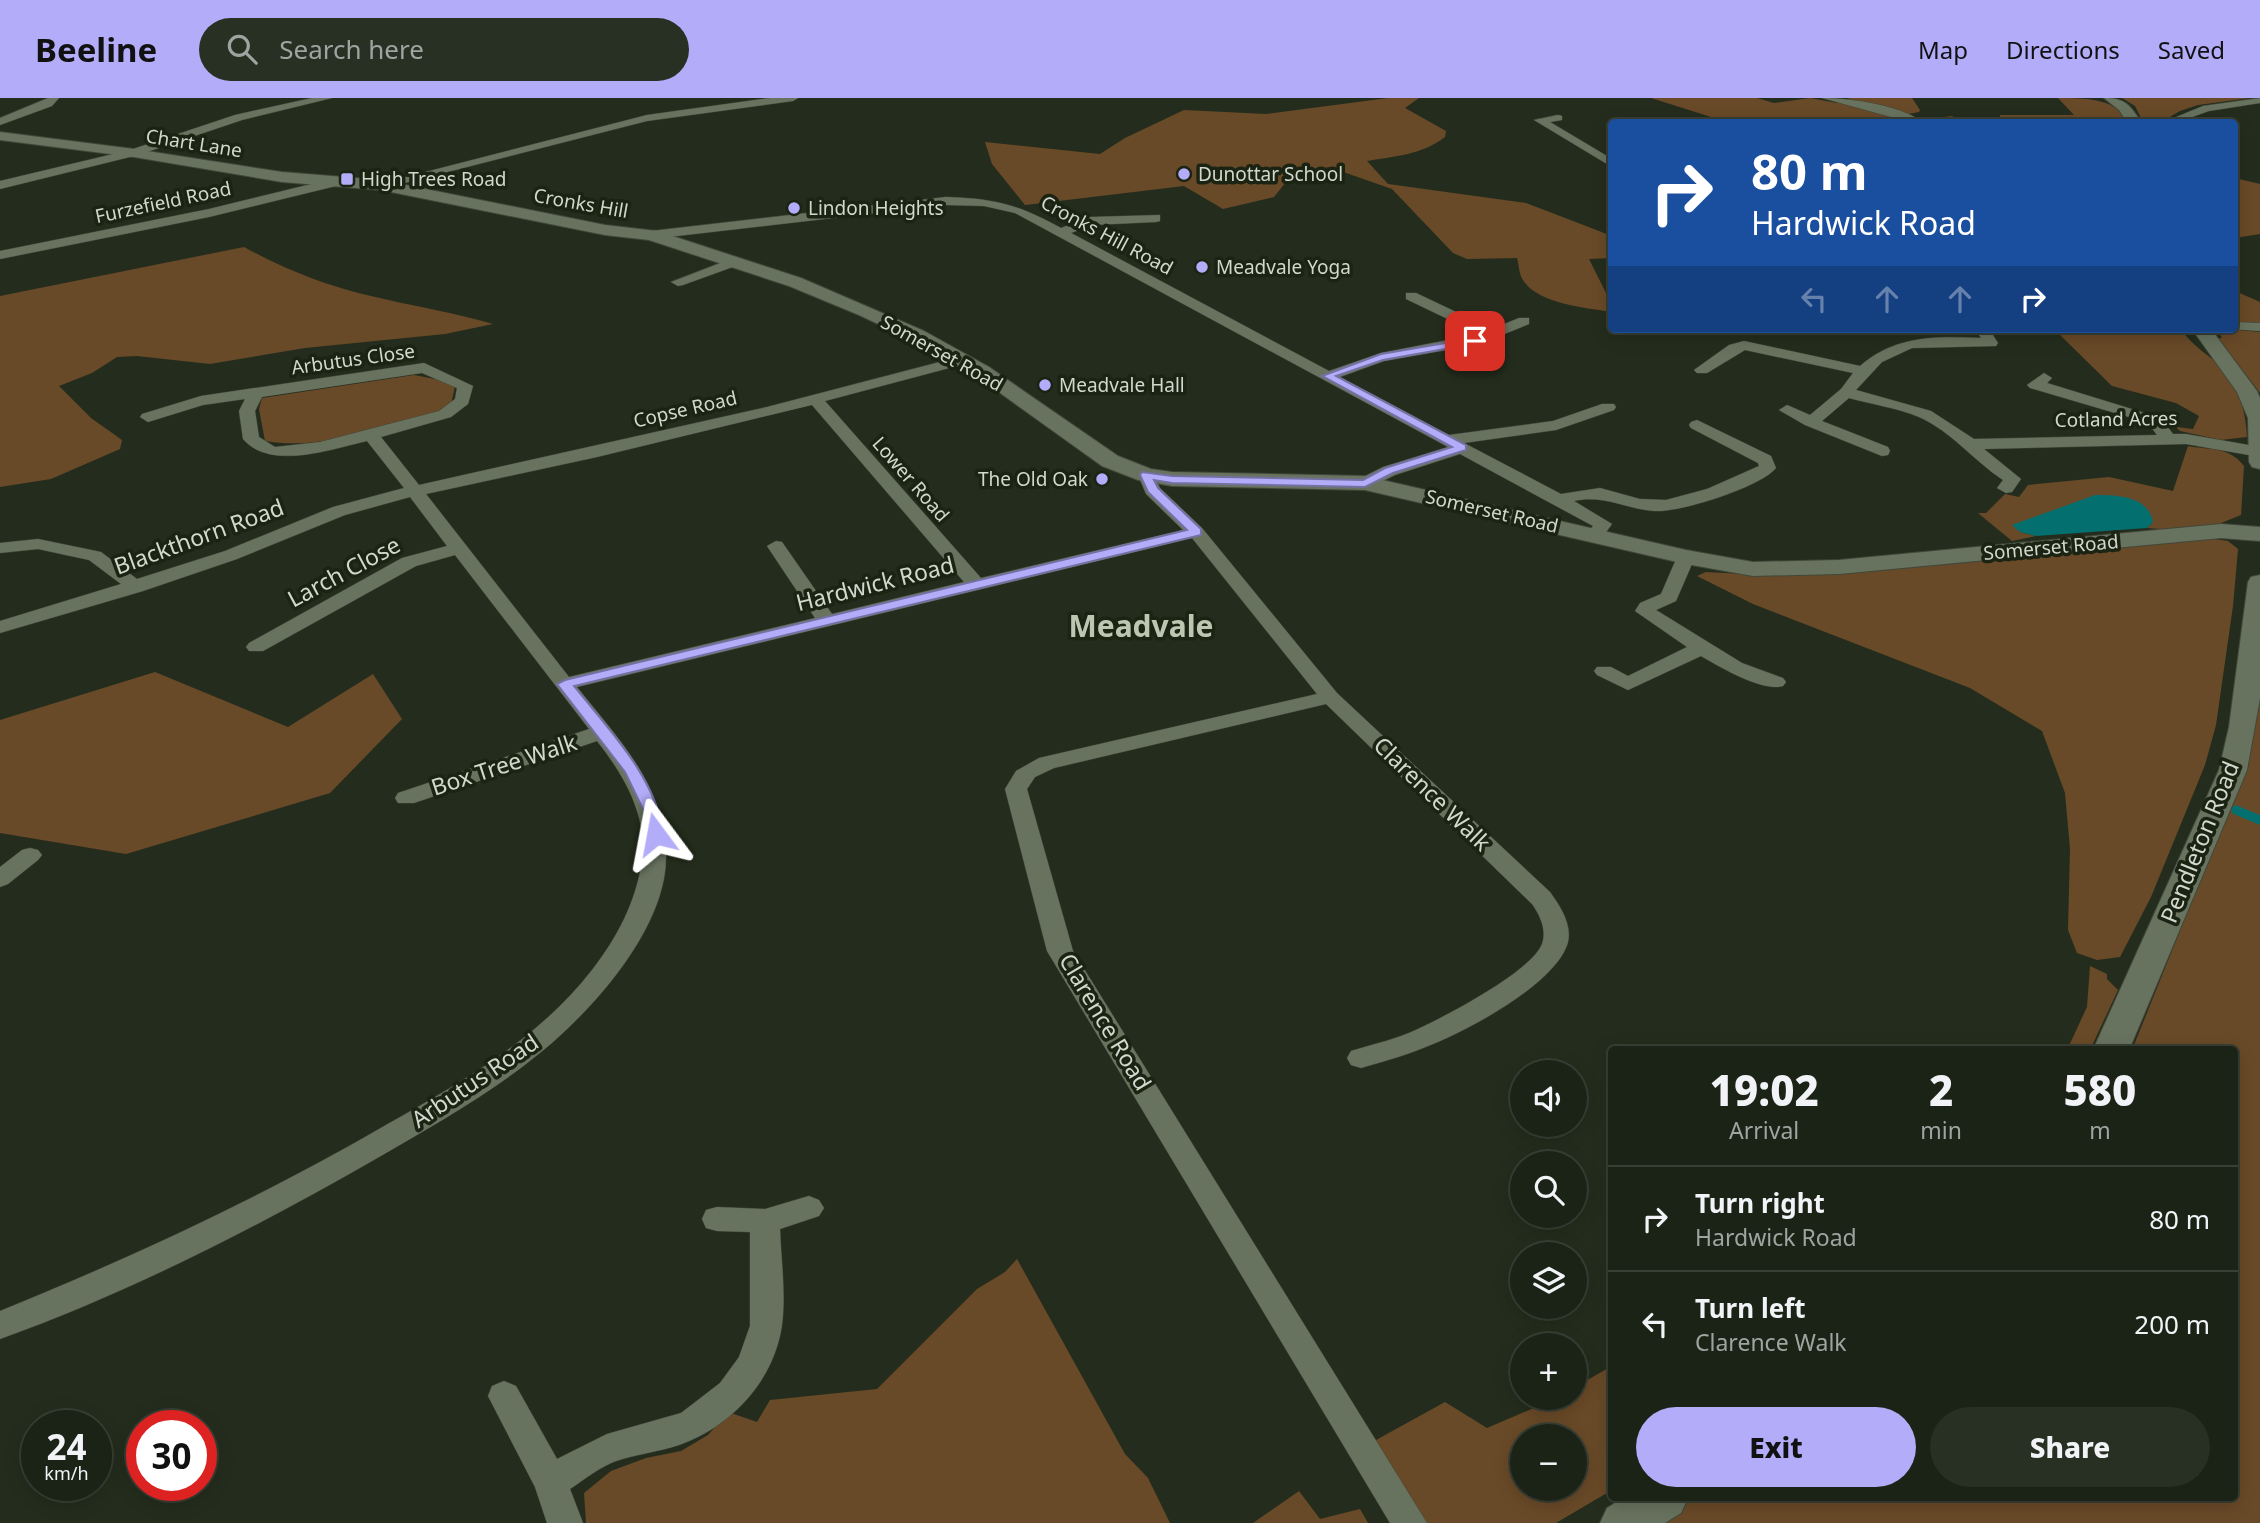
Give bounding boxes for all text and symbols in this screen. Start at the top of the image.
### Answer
search box [199,18,689,81]
text: Beeline [35,27,157,72]
icon: search [223,30,261,68]
text: Search here [279,31,424,67]
text: Map [1918,33,1968,66]
text: Directions [2006,33,2120,66]
text: Saved [2158,33,2225,66]
street label: Chart Lane [144,123,244,163]
text: 80 m [1751,138,1868,204]
icon: right [1636,147,1727,238]
place label: Dunottar School [1198,161,1343,187]
place label: High Trees Road [361,166,507,192]
marker: Dunottar School [1176,166,1192,182]
marker: High Trees Road [339,171,355,187]
street label: Furzefield Road [93,175,233,229]
street label: Cronks Hill [532,182,630,224]
street label: Cronks Hill Road [1036,189,1178,281]
place label: Lindon Heights [808,195,944,221]
marker: Lindon Heights [786,200,802,216]
text: Hardwick Road [1751,201,1976,244]
place label: Meadvale Yoga [1216,254,1351,280]
marker: Meadvale Yoga [1194,259,1210,275]
icon: left [1795,280,1833,318]
icon: ahead [1868,280,1906,318]
icon: ahead [1941,280,1979,318]
icon: right [2014,280,2052,318]
street label: Somerset Road [876,309,1008,397]
pin [1445,311,1505,371]
icon: arrive [1456,322,1494,360]
street label: Arbutus Close [290,337,416,381]
place label: Meadvale Hall [1059,372,1185,398]
marker: Meadvale Hall [1037,377,1053,393]
street label: Copse Road [631,384,739,434]
street label: Cotland Acres [2054,405,2178,433]
street label: Lower Road [867,431,955,527]
place label: The Old Oak [978,466,1088,492]
marker: The Old Oak [1094,471,1110,487]
street label: Somerset Road [1423,483,1561,539]
street label: Blackthorn Road [109,490,288,582]
street label: Larch Close [281,528,406,614]
street label: Somerset Road [1982,528,2120,566]
street label: Hardwick Road [792,548,957,618]
district label: Meadvale [1068,605,1214,646]
street label: Box Tree Walk [427,725,581,803]
street label: Clarence Walk [1367,729,1499,858]
street label: Pendleton Road [2152,756,2246,927]
position arrow [619,797,693,871]
street label: Clarence Road [1052,947,1159,1096]
street label: Arbutus Road [404,1026,544,1135]
map controls [1510,1060,1587,1501]
button: sound [1510,1060,1587,1137]
text: 19:02 [1710,1061,1819,1118]
text: 2 [1929,1061,1953,1118]
text: 580 [2064,1061,2136,1118]
text: Arrival [1729,1114,1799,1146]
text: min [1920,1114,1962,1146]
text: m [2089,1114,2111,1146]
button: search [1510,1151,1587,1228]
text: Turn right [1695,1185,1825,1221]
icon: right [1636,1200,1674,1238]
text: 80 m [2149,1201,2210,1237]
text: Hardwick Road [1695,1221,1857,1253]
button: layers [1510,1242,1587,1319]
text: Turn left [1695,1290,1806,1326]
icon: left [1636,1305,1674,1343]
text: 200 m [2134,1306,2210,1342]
text: Clarence Walk [1695,1326,1847,1358]
button: + [1510,1333,1587,1410]
button: Exit [1636,1407,1916,1487]
button: Share [1930,1407,2210,1487]
speed limit sign: 30 [126,1410,217,1501]
text: 24 [46,1423,87,1470]
button: − [1510,1424,1587,1501]
text: km/h [44,1461,89,1485]

